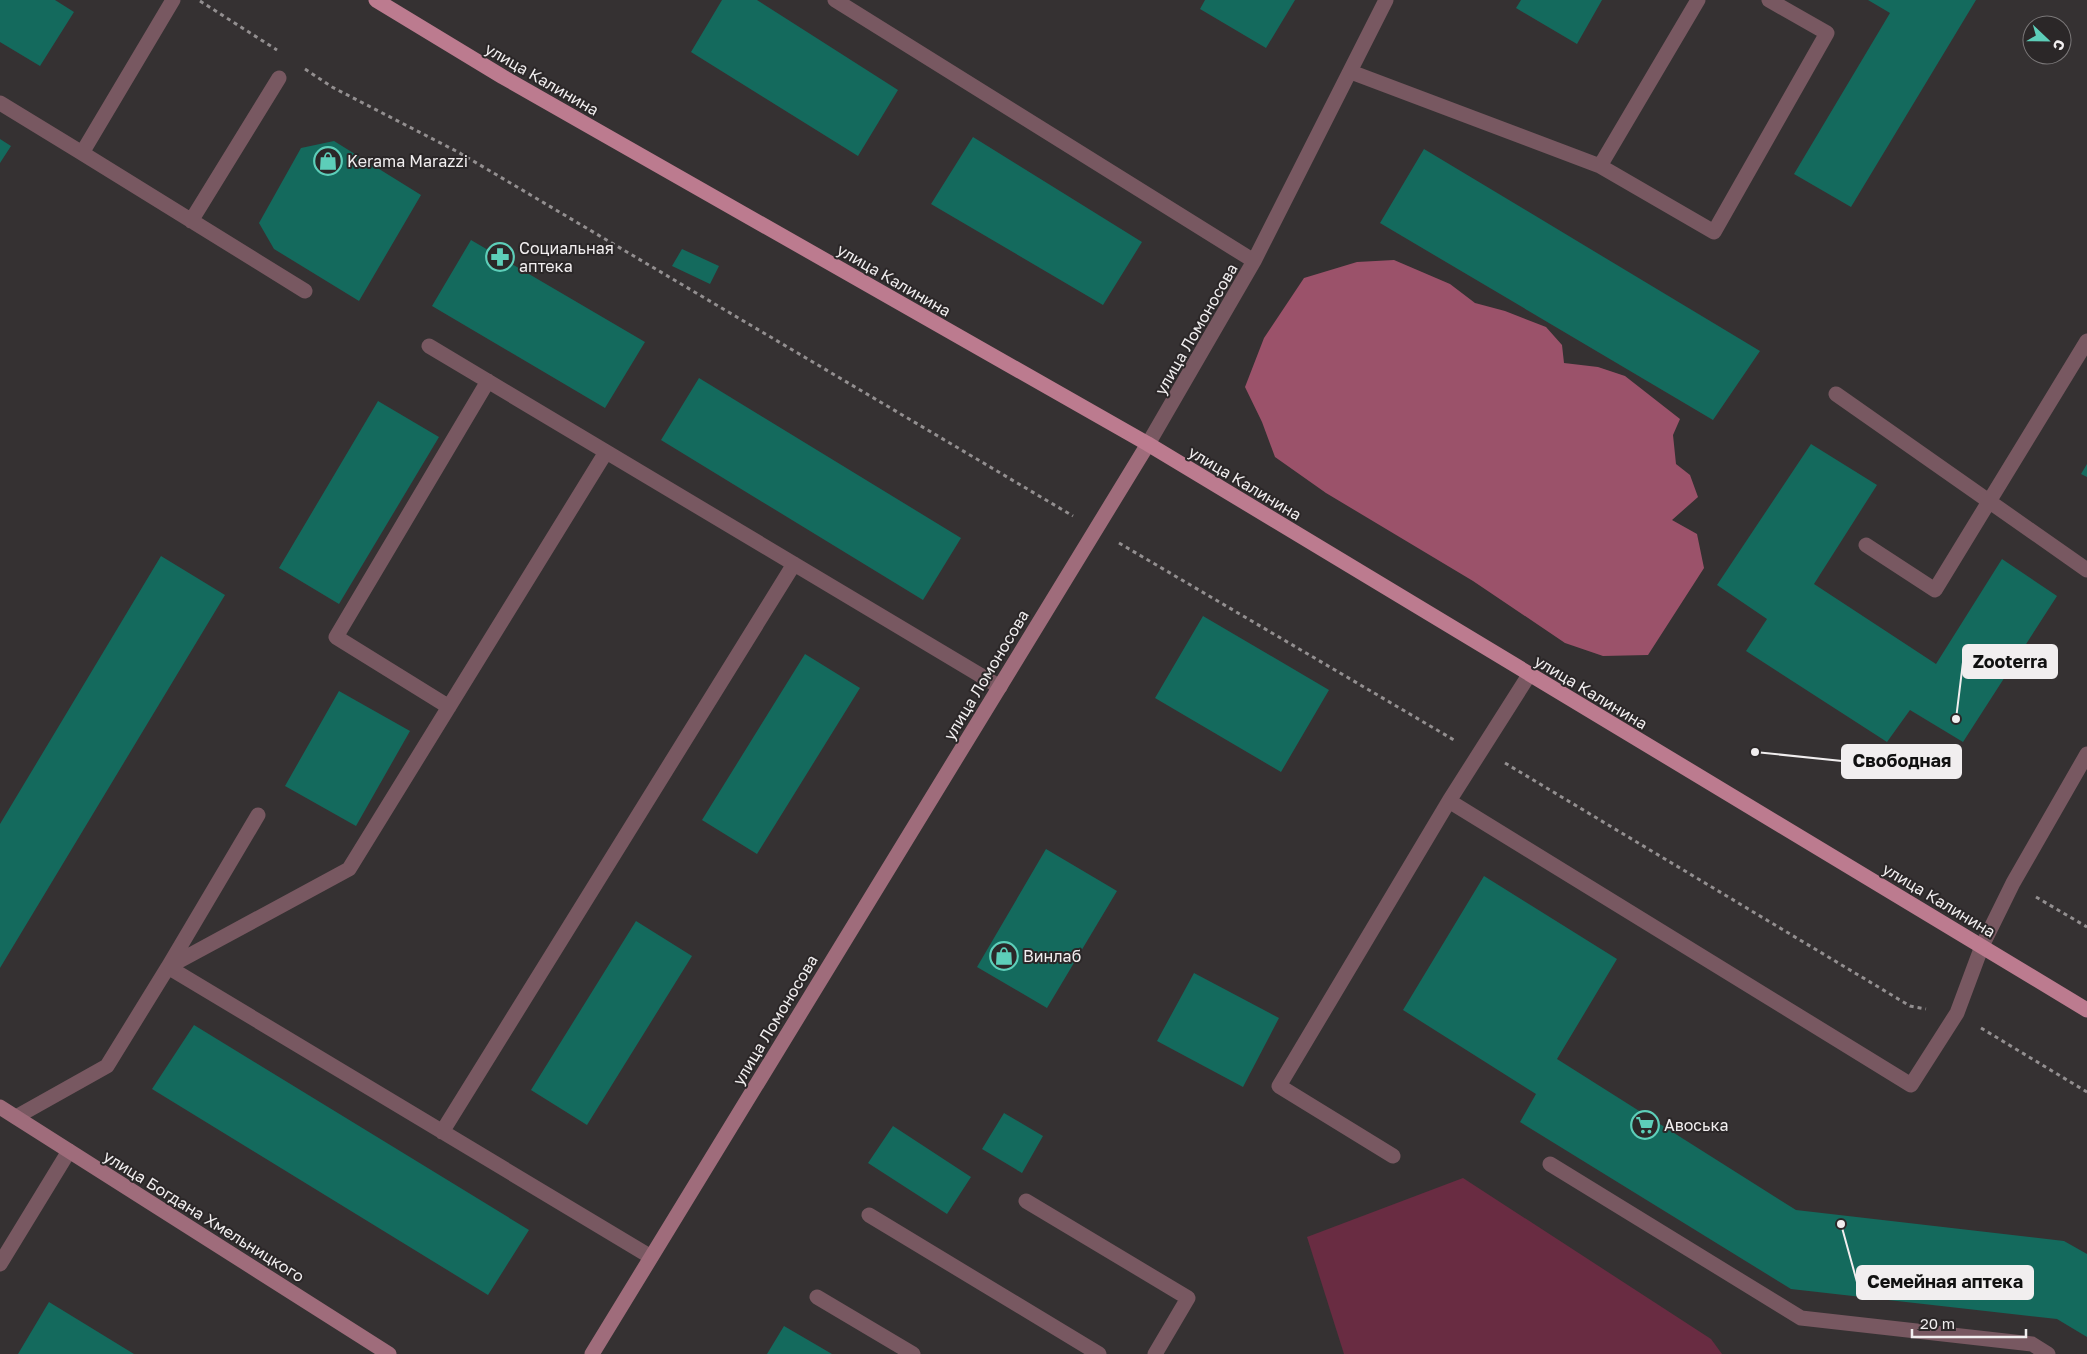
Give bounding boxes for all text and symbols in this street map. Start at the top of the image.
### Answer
north arrow [2022,15,2072,65]
text: С [2050,37,2069,53]
street label: улица Калинина [481,38,603,120]
shop icon: Kerama Marazzi [313,146,343,176]
place label: Kerama Marazzi [347,151,468,171]
place label: Социальная аптека [519,238,614,276]
street label: улица Калинина [833,239,955,321]
pharmacy icon: Социальная аптека [485,242,515,272]
street label: улица Ломоносова [1150,260,1242,398]
street label: улица Калинина [1185,441,1305,525]
street label: улица Ломоносова [939,606,1033,744]
callout: Zooterra [1963,645,2057,678]
street label: улица Калинина [1531,650,1651,734]
text: Zooterra [1973,650,2047,672]
callout: Свободная [1842,745,1961,778]
text: Свободная [1853,749,1951,771]
street label: улица Калинина [1879,858,1999,942]
shop icon: Винлаб [989,941,1019,971]
place label: Винлаб [1023,946,1081,966]
street label: улица Ломоносова [728,951,822,1089]
supermarket icon: Авоська [1630,1110,1660,1140]
place label: Авоська [1664,1115,1729,1135]
street label: улица Богдана Хмельницкого [100,1146,308,1286]
callout: Семейная аптека [1857,1266,2033,1299]
text: Семейная аптека [1867,1270,2023,1292]
scale bar [1912,1306,2026,1338]
text: 20 m [1920,1314,1955,1332]

